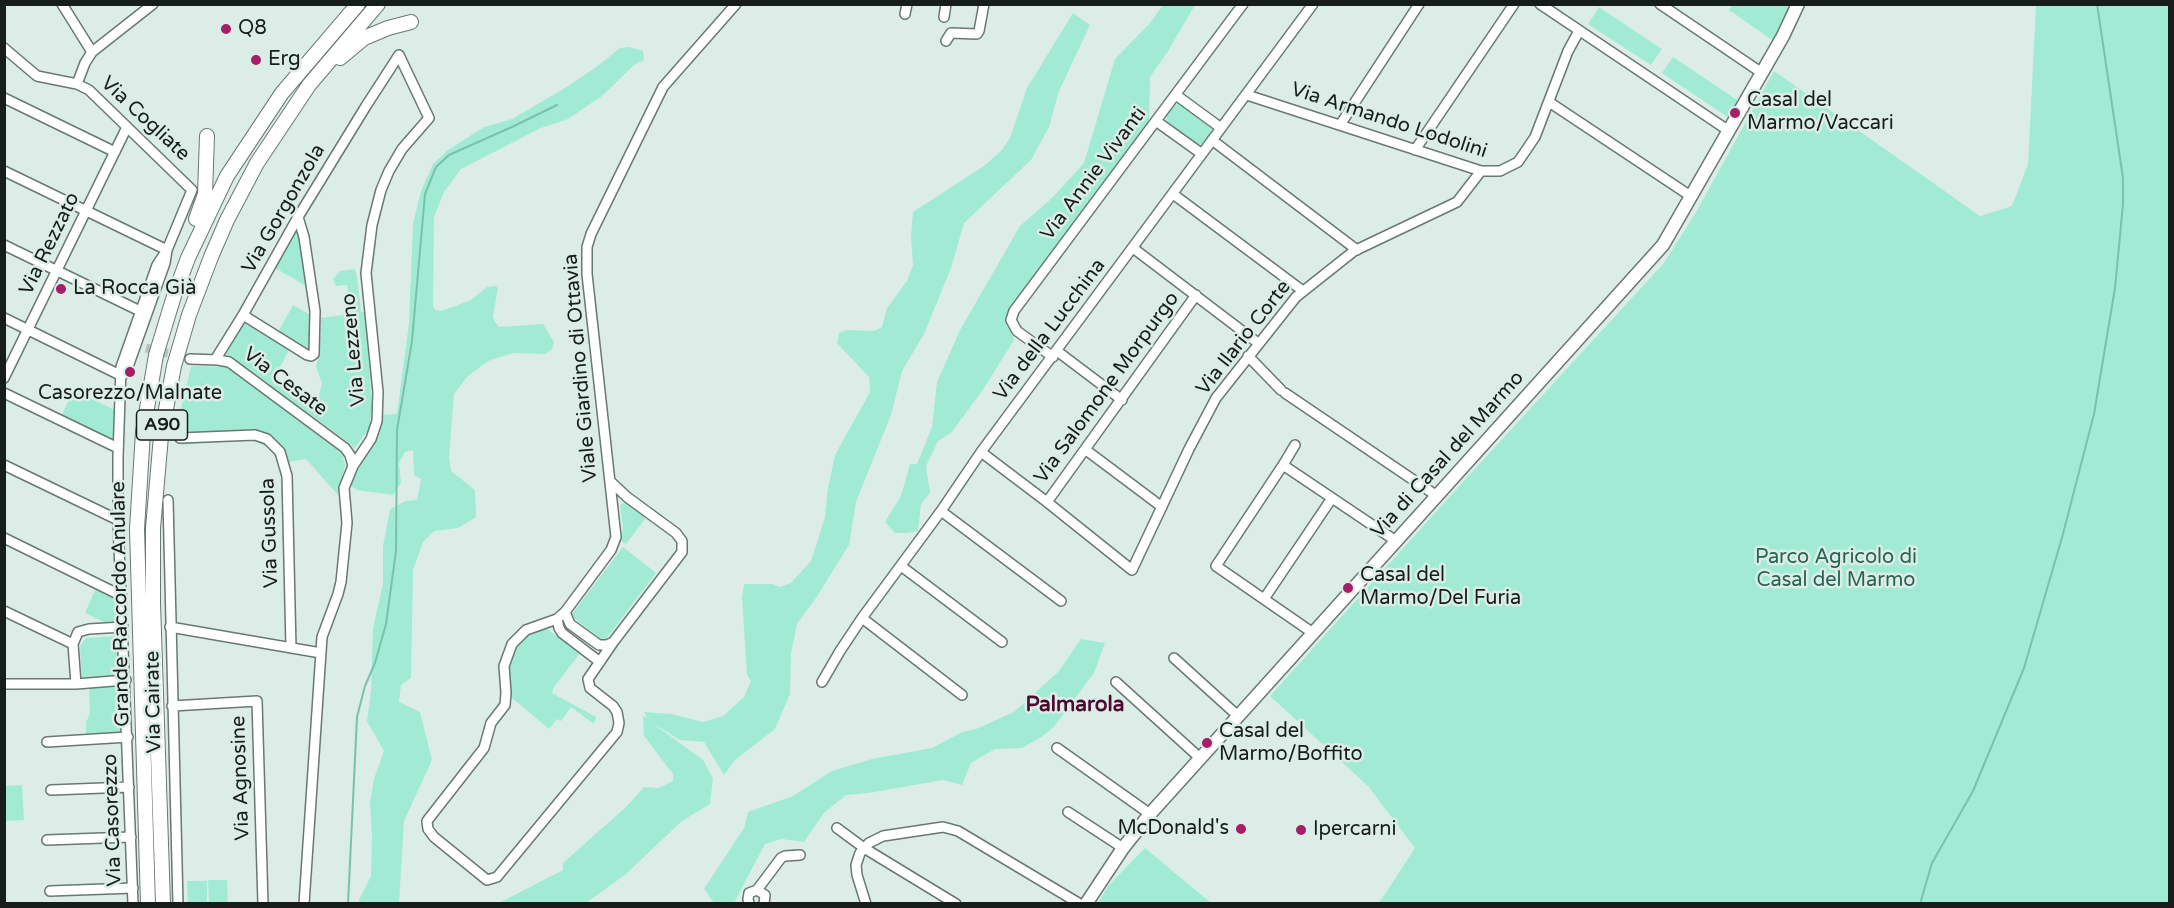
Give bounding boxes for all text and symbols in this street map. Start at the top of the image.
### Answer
place label: Q8 [238,17,267,41]
marker: Q8 [219,22,233,36]
place label: Erg [268,48,301,72]
marker: Erg [249,53,263,67]
street label: Via Cogliate [95,72,195,166]
street label: Via Armando Lodolini [1288,78,1490,164]
place label: Casal del Marmo/Vaccari [1747,89,1894,136]
street label: Via Annie Vivanti [1036,103,1152,245]
marker: Casal del Marmo/Vaccari [1728,106,1742,120]
street label: Via Gorgonzola [237,140,331,278]
street label: Via Rezzato [15,189,85,299]
street label: Viale Giardino di Ottavia [559,253,603,483]
street label: Via della Lucchina [989,255,1111,405]
street label: Via Ilario Corte [1192,276,1296,400]
place label: La Rocca Già [73,277,196,301]
marker: La Rocca Già [54,282,68,296]
street label: Via Salomone Morpurgo [1029,288,1185,488]
street label: Via Lezzeno [337,292,371,408]
street label: Via Cesate [238,343,332,421]
marker: Casorezzo/Malnate [123,365,137,379]
street label: Via di Casal del Marmo [1367,366,1529,544]
place label: Casorezzo/Malnate [38,382,222,406]
road number: A90 [136,410,188,440]
street label: Via Gussola [256,478,284,588]
street label: Grande Raccordo Anulare [107,481,135,727]
park label: Parco Agricolo di Casal del Marmo [1755,546,1917,593]
place label: Casal del Marmo/Del Furia [1360,564,1521,611]
marker: Casal del Marmo/Del Furia [1341,581,1355,595]
street label: Via Cairate [141,650,167,754]
district label: Palmarola [1025,692,1125,718]
street label: Via Agnosine [227,715,255,841]
place label: Casal del Marmo/Boffito [1219,720,1363,767]
marker: Casal del Marmo/Boffito [1200,736,1214,750]
street label: Via Casorezzo [99,753,127,887]
place label: McDonald's [1117,817,1229,841]
place label: Ipercarni [1313,818,1397,842]
marker: McDonald's [1234,822,1248,836]
marker: Ipercarni [1294,823,1308,837]

